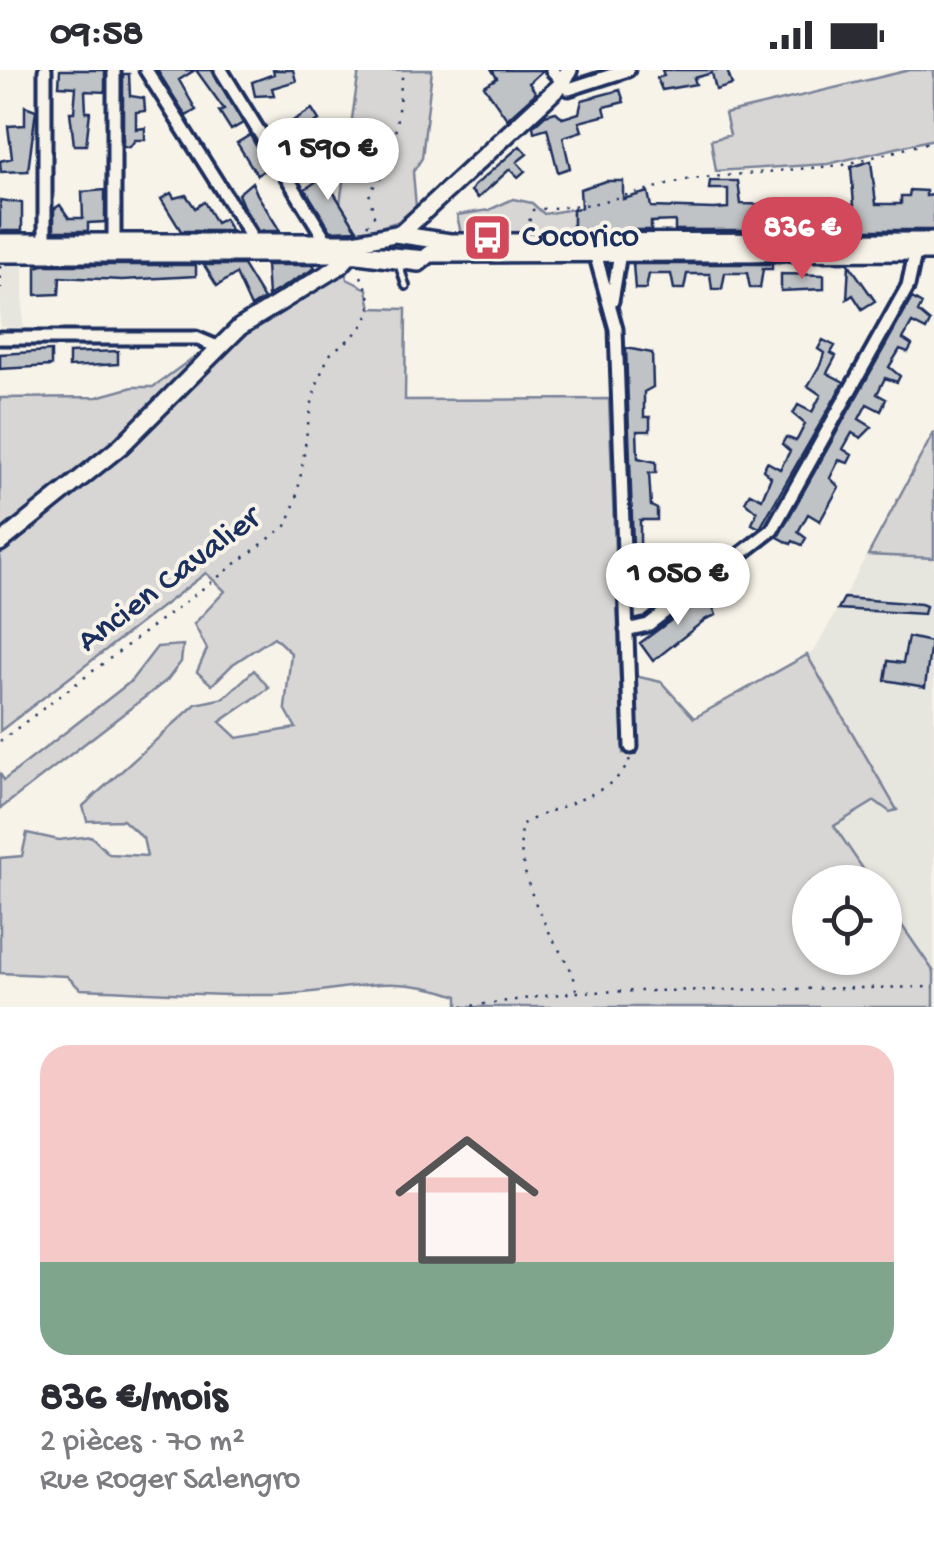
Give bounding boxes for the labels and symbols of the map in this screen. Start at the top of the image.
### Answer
pin: 1 590 € [236,118,420,203]
pin: 836 € [732,197,872,282]
bus stop icon: Cocorico [461,212,513,264]
place label: Cocorico [522,218,639,259]
street label: Ancien Cavalier [70,497,272,663]
pin: 1 050 € [586,543,770,628]

